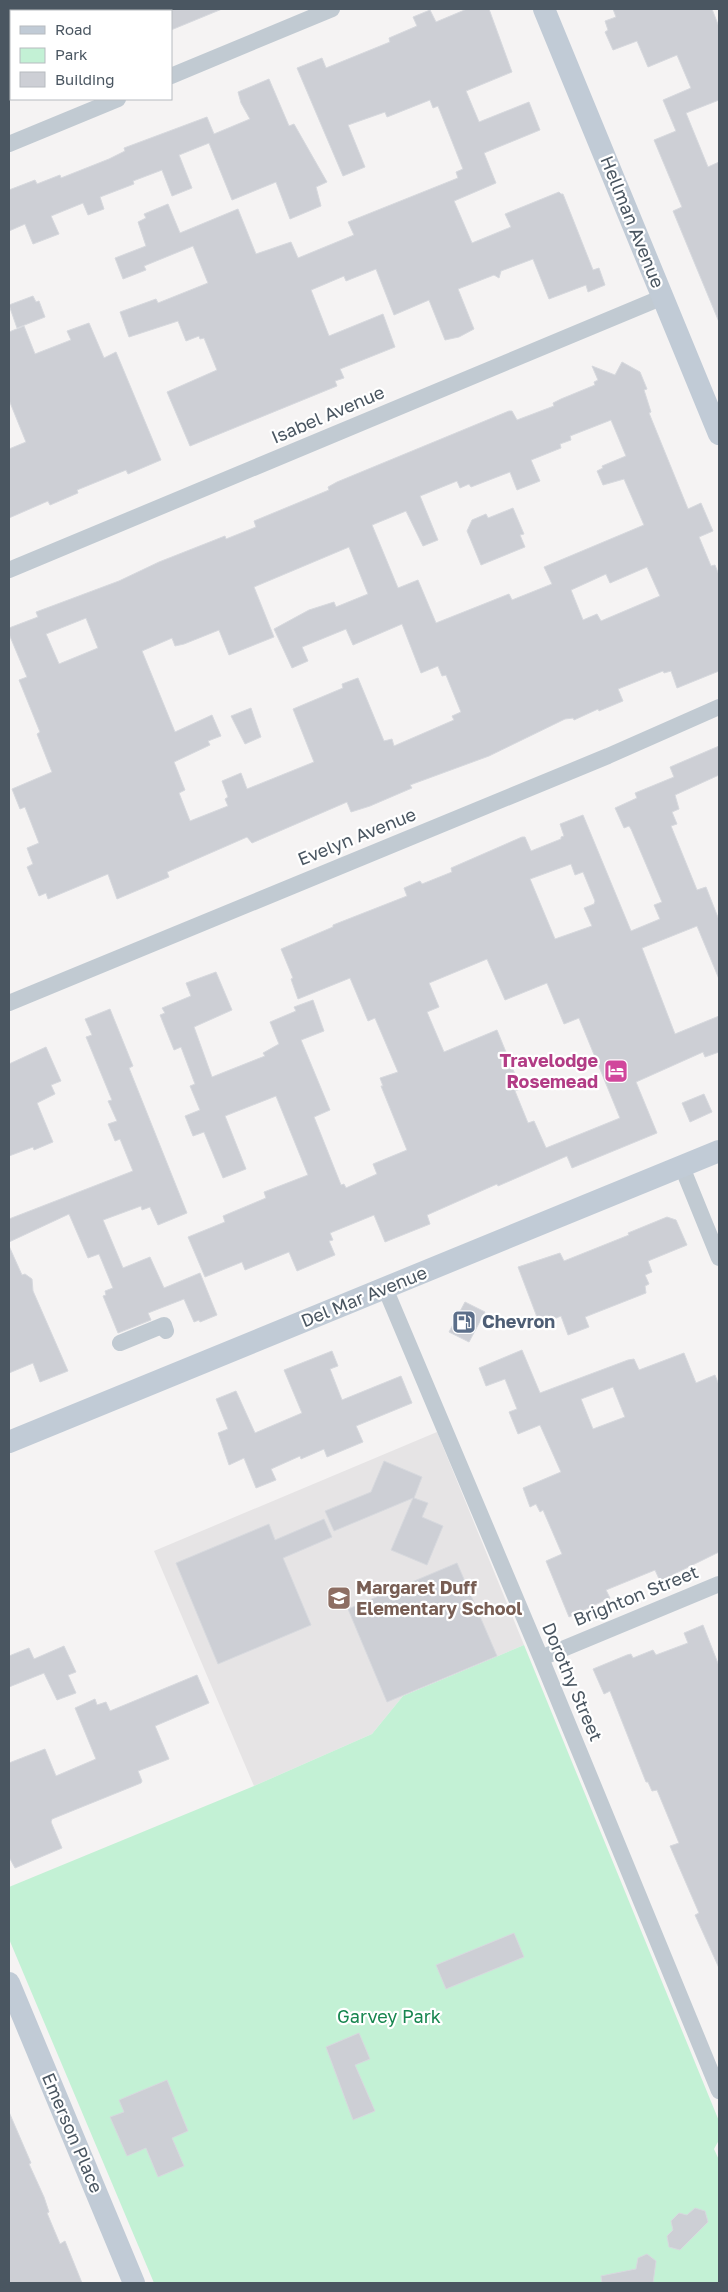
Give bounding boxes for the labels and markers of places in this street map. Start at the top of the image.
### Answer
place label: Travelodge Rosemead [500,1049,598,1092]
hotel icon: Travelodge Rosemead [603,1058,629,1084]
fuel station icon: Chevron [451,1309,477,1335]
place label: Chevron [482,1310,555,1332]
place label: Margaret Duff Elementary School [356,1576,522,1619]
school or university icon: Margaret Duff Elementary School [326,1585,352,1611]

